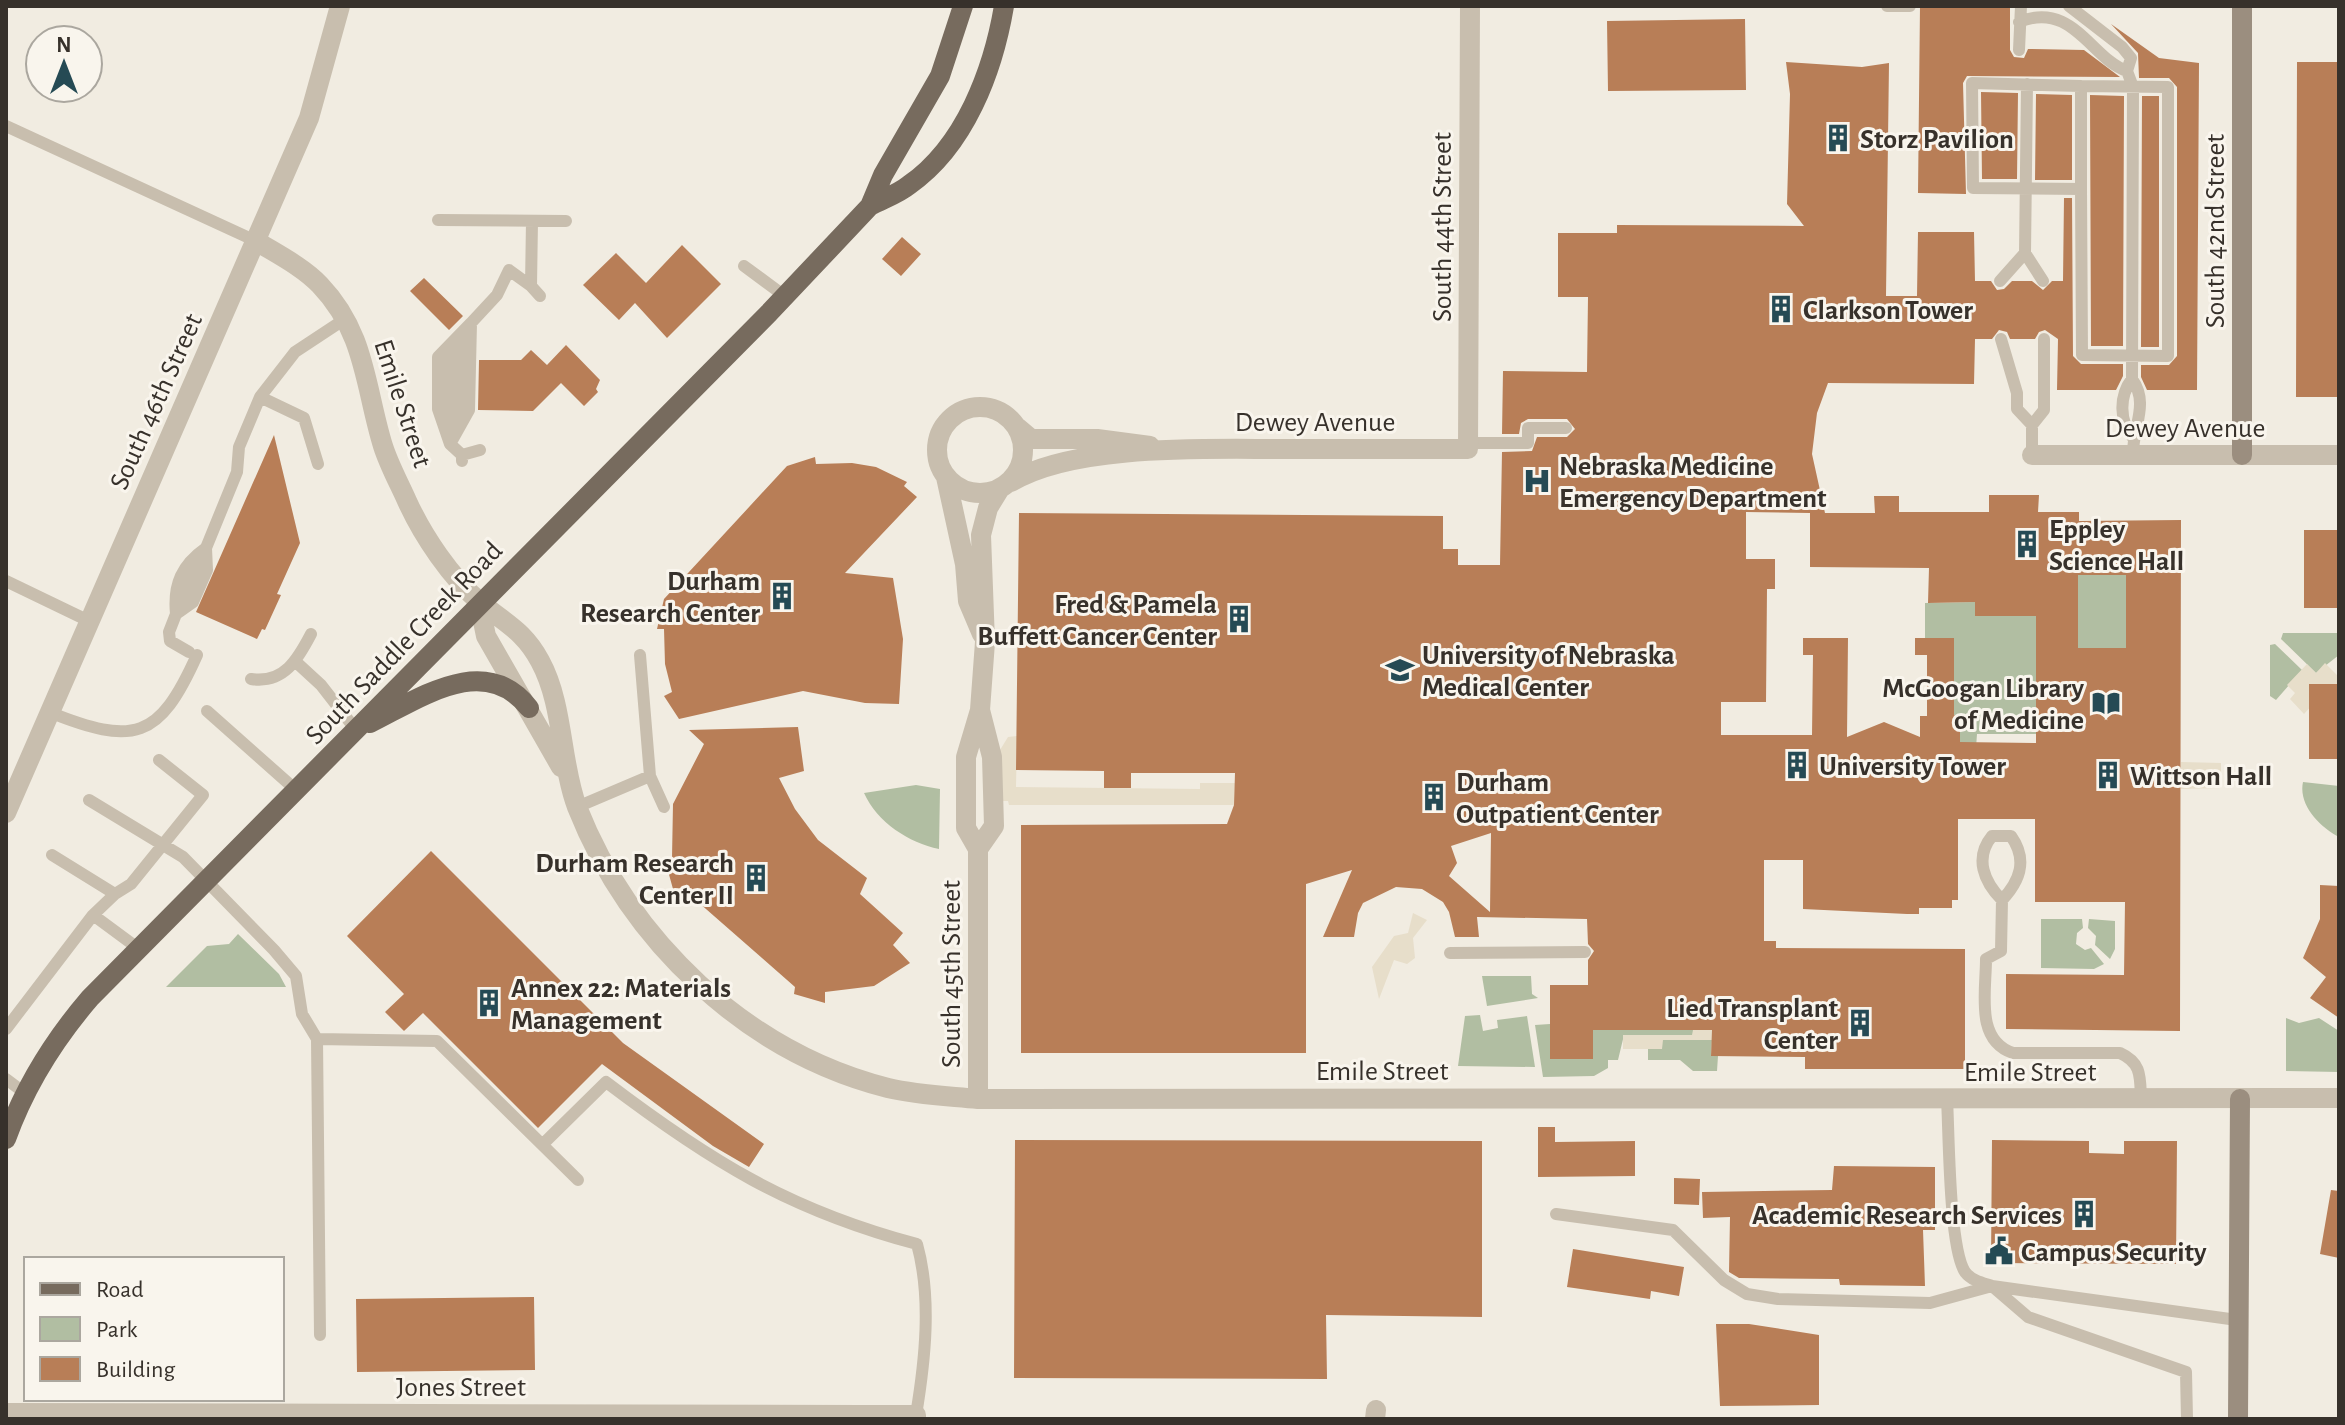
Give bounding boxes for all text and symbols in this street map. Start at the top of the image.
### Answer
north arrow [24,24,104,104]
text: N [56,34,72,56]
building icon: Storz Pavilion [1823,123,1853,153]
place label: Storz Pavilion [1860,126,2014,154]
street label: South 44th Street [1429,132,1457,322]
street label: South 42nd Street [2202,134,2230,328]
building icon: Clarkson Tower [1766,294,1796,324]
place label: Clarkson Tower [1803,297,1973,325]
street label: South 46th Street [106,310,208,494]
street label: Emile Street [368,336,436,471]
street label: Dewey Avenue [1235,409,1395,437]
street label: Dewey Avenue [2105,415,2265,443]
place label: Nebraska Medicine Emergency Department [1559,453,1827,513]
hospital icon: Nebraska Medicine Emergency Department [1522,466,1552,496]
place label: Eppley Science Hall [2049,516,2184,576]
building icon: Eppley Science Hall [2012,529,2042,559]
street label: South Saddle Creek Road [301,537,508,750]
place label: Durham Research Center [580,568,760,628]
building icon: Durham Research Center [767,581,797,611]
place label: Fred & Pamela Buffett Cancer Center [977,591,1217,651]
building icon: Fred & Pamela Buffett Cancer Center [1224,604,1254,634]
place label: University of Nebraska Medical Center [1422,642,1675,702]
school or university icon: University of Nebraska Medical Center [1385,655,1415,685]
place label: McGoogan Library of Medicine [1882,675,2084,735]
library icon: McGoogan Library of Medicine [2091,688,2121,718]
building icon: University Tower [1782,750,1812,780]
place label: University Tower [1819,753,2006,781]
building icon: Wittson Hall [2093,760,2123,790]
place label: Wittson Hall [2130,763,2272,791]
place label: Durham Outpatient Center [1456,769,1659,829]
building icon: Durham Outpatient Center [1419,782,1449,812]
place label: Durham Research Center II [535,850,734,910]
building icon: Durham Research Center II [741,863,771,893]
street label: South 45th Street [938,880,966,1068]
place label: Annex 22: Materials Management [511,975,731,1035]
building icon: Annex 22: Materials Management [474,988,504,1018]
place label: Lied Transplant Center [1666,995,1839,1055]
building icon: Lied Transplant Center [1845,1008,1875,1038]
street label: Emile Street [1316,1058,1448,1086]
street label: Emile Street [1964,1059,2096,1087]
building icon: Academic Research Services [2069,1199,2099,1229]
place label: Academic Research Services [1752,1202,2062,1230]
public building icon: Campus Security [1984,1236,2014,1266]
place label: Campus Security [2021,1239,2207,1267]
legend [24,1257,284,1401]
text: Road [96,1278,144,1302]
text: Park [96,1318,137,1342]
text: Building [96,1358,175,1382]
street label: Jones Street [396,1374,526,1402]

